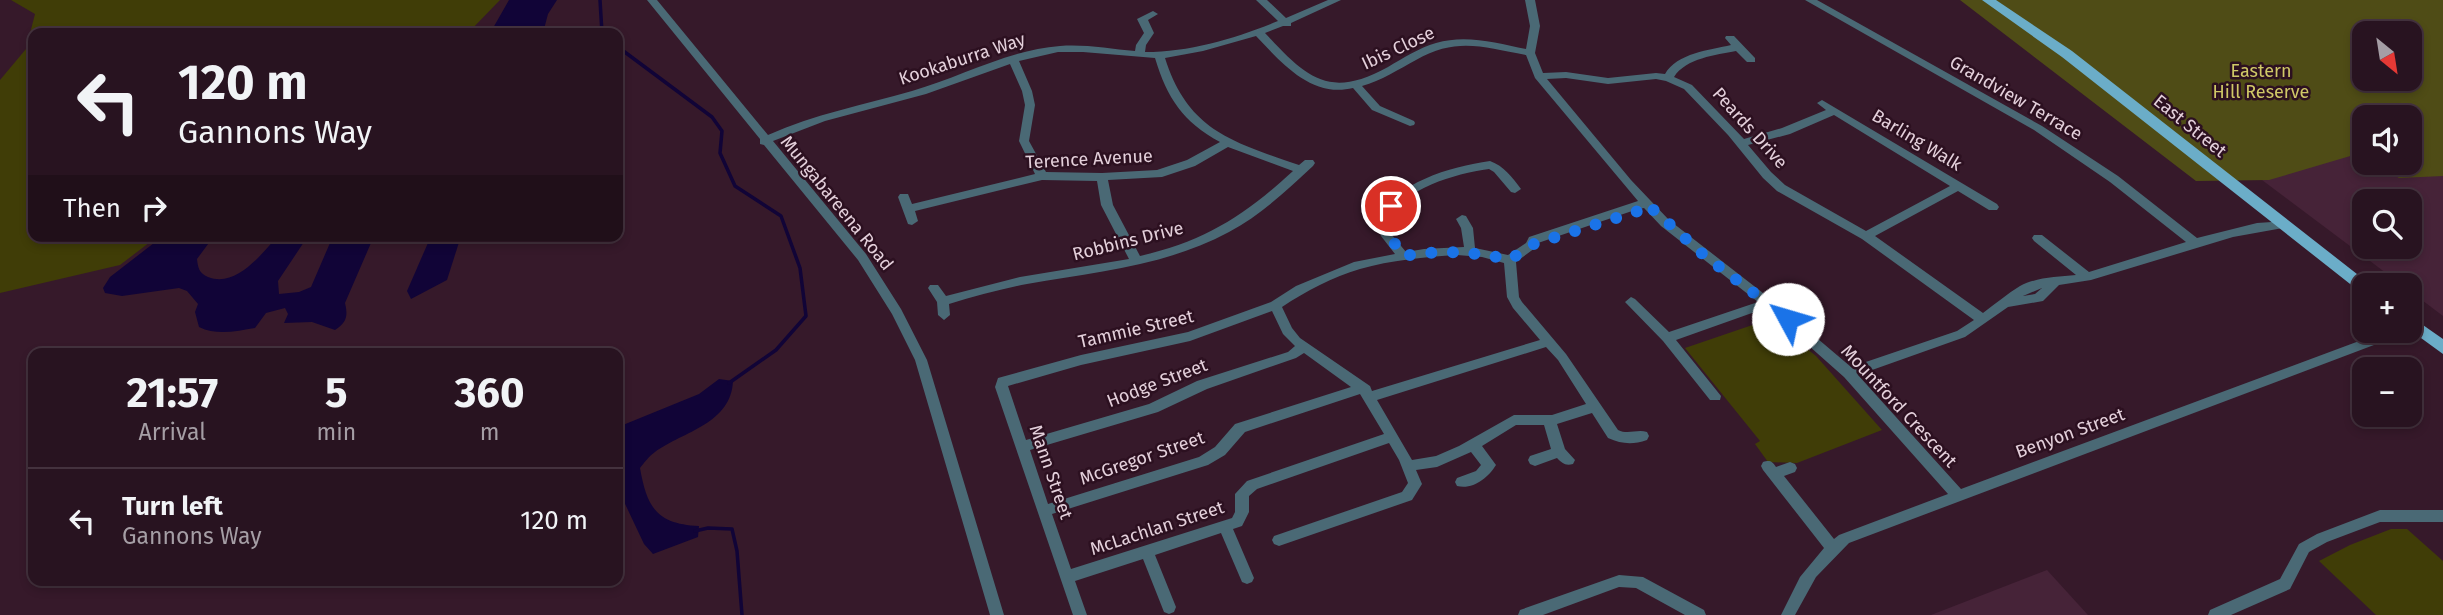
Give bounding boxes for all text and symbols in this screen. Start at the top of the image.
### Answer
north arrow [2352,21,2422,91]
map controls [2352,21,2422,427]
street label: Ibis Close [1358,22,1438,74]
street label: Kookaburra Way [896,28,1028,90]
street label: Grandview Terrace [1946,51,2086,145]
text: 120 m [178,53,308,112]
icon: left [63,56,154,147]
park label: Eastern Hill Reserve [2213,60,2309,103]
street label: Peards Drive [1708,83,1792,173]
street label: East Street [2149,90,2231,162]
street label: Barling Walk [1868,105,1967,176]
button: sound [2352,105,2422,175]
text: Gannons Way [178,113,372,151]
street label: Mungabareena Road [776,131,898,275]
street label: Terence Avenue [1025,145,1153,173]
pin [1361,176,1421,236]
icon: arrive [1372,187,1410,225]
icon: right [135,189,173,227]
button: search [2352,189,2422,259]
text: Then [63,193,121,224]
street label: Robbins Drive [1070,217,1186,265]
button: + [2352,273,2422,343]
position arrow [1751,282,1825,356]
street label: Tammie Street [1076,305,1196,353]
street label: Mountford Crescent [1836,340,1962,472]
street label: Hodge Street [1104,354,1211,412]
button: − [2352,357,2422,427]
text: 21:57 [126,368,218,418]
text: 5 [325,368,348,418]
text: 360 [455,368,525,418]
street label: Benyon Street [2012,403,2128,463]
text: Arrival [139,418,206,446]
text: min [316,418,356,446]
text: m [480,418,499,446]
street label: Mann Street [1025,422,1078,523]
street label: McGregor Street [1077,426,1208,490]
text: Turn left [122,491,223,522]
street label: McLachlan Street [1087,496,1227,560]
icon: left [63,502,101,540]
text: 120 m [520,505,588,536]
text: Gannons Way [122,522,262,550]

